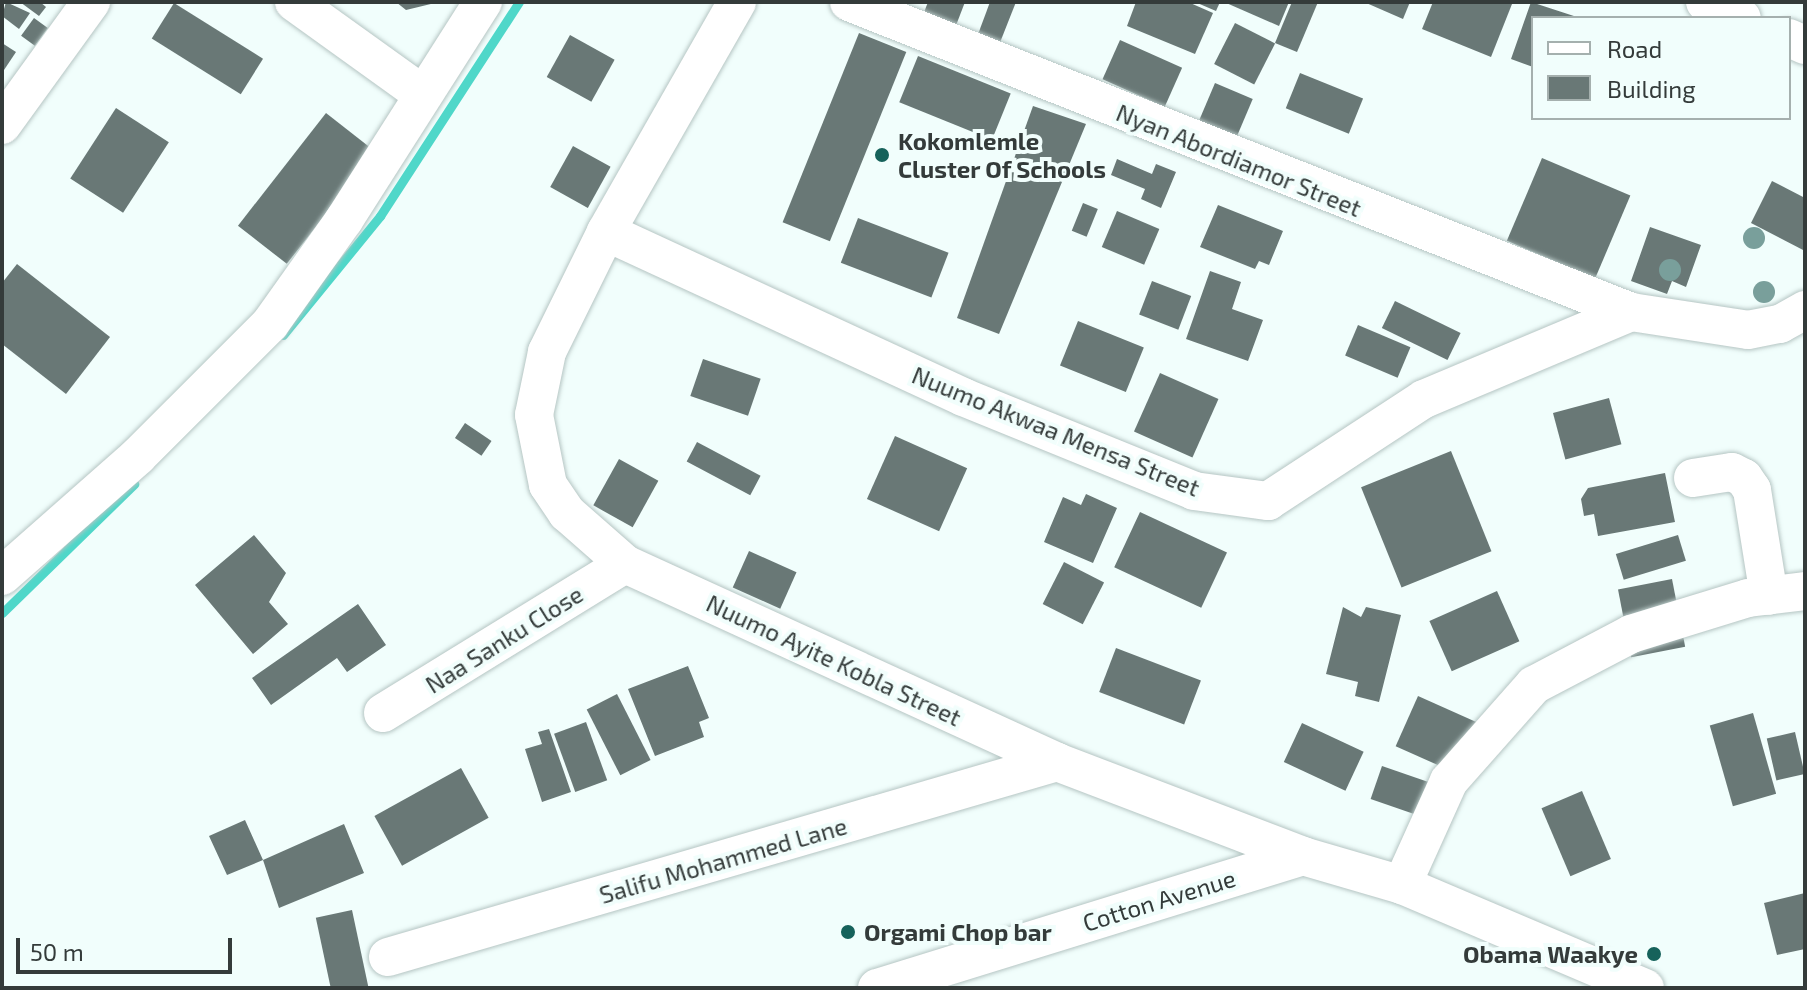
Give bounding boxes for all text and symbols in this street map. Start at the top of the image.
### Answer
legend [1531,16,1791,120]
text: Road [1607,34,1662,63]
text: Building [1607,74,1696,103]
street label: Nyan Abordiamor Street [1112,97,1366,223]
place label: Kokomlemle Cluster Of Schools [898,127,1107,183]
marker: Kokomlemle Cluster Of Schools [873,146,891,164]
street label: Nuumo Akwaa Mensa Street [908,360,1204,502]
street label: Naa Sanku Close [420,579,588,699]
street label: Nuumo Ayite Kobla Street [702,588,966,732]
street label: Salifu Mohammed Lane [596,811,850,909]
street label: Cotton Avenue [1079,863,1239,937]
place label: Orgami Chop bar [864,918,1052,946]
scale bar [20,922,236,972]
marker: Orgami Chop bar [839,923,857,941]
text: 50 m [30,937,84,966]
place label: Obama Waakye [1463,940,1638,968]
marker: Obama Waakye [1645,945,1663,963]

